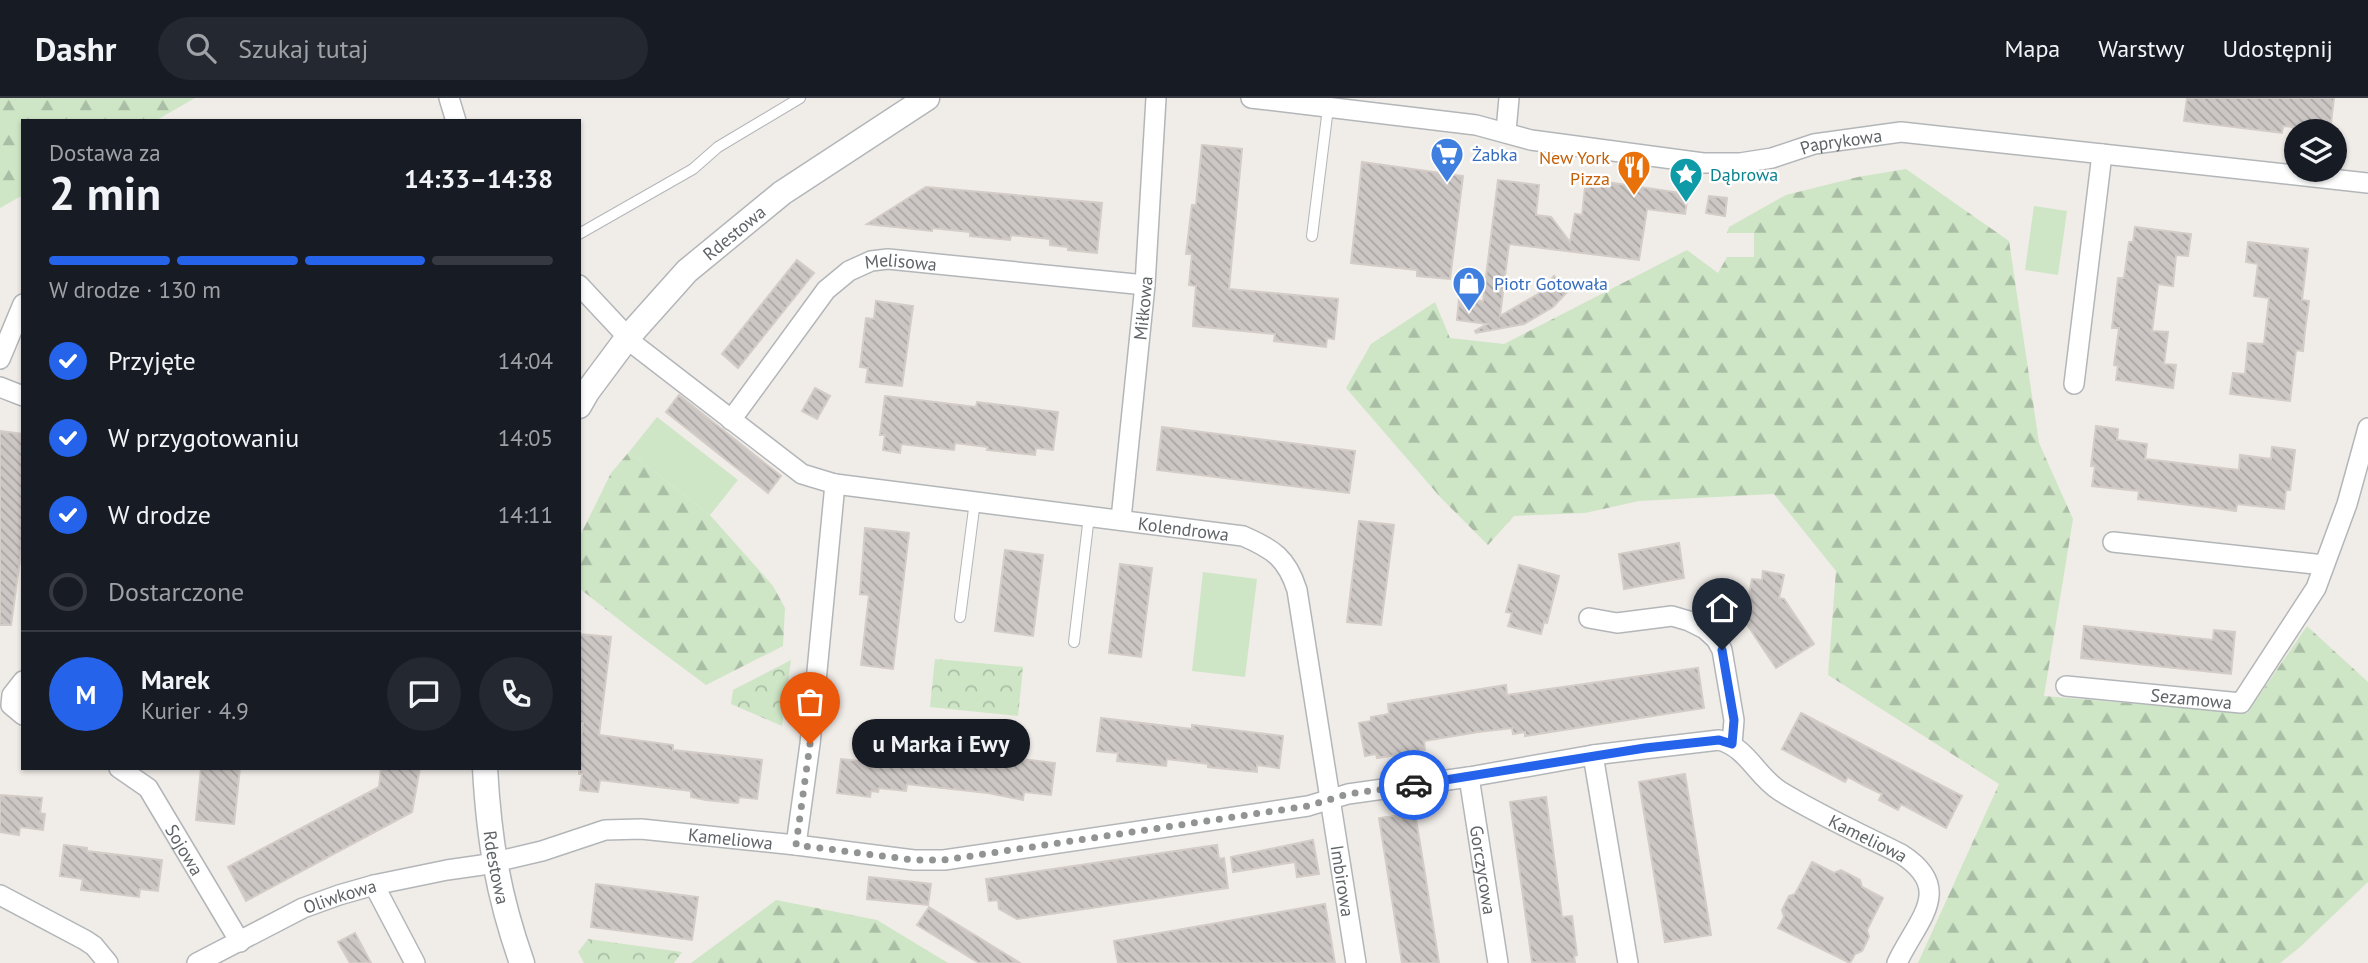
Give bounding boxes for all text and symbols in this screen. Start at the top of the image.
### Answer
search box [158,17,648,80]
text: Dashr [35,27,116,70]
icon: search [182,29,220,67]
text: Szukaj tutaj [238,32,368,65]
text: Mapa [2005,33,2060,64]
text: Warstwy [2098,33,2184,64]
text: Udostępnij [2222,33,2333,64]
map controls [2284,119,2347,182]
button: layers [2284,119,2347,182]
street label: Paprykowa [1797,123,1883,159]
supermarket icon: Żabka [1428,135,1466,184]
text: Dostawa za [49,138,161,167]
place label: Żabka [1472,143,1518,166]
place label: New York Pizza [1539,146,1610,190]
restaurant icon: New York Pizza [1615,148,1653,197]
place icon: Dąbrowa [1667,155,1705,204]
text: 14:33–14:38 [404,162,553,195]
text: 2 min [49,163,161,223]
place label: Dąbrowa [1710,163,1778,186]
street label: Rdestowa [698,200,770,265]
street label: Melisowa [863,248,938,275]
shop icon: Piotr Gotowała [1450,264,1488,313]
place label: Piotr Gotowała [1494,272,1608,295]
text: W drodze · 130 m [49,275,221,304]
street label: Miłkowa [1128,275,1157,341]
icon: check [49,342,87,380]
text: Przyjęte [108,344,196,377]
text: 14:04 [498,346,553,375]
icon: check [49,419,87,457]
text: W przygotowaniu [108,421,299,454]
text: 14:05 [498,423,553,452]
icon: check [49,496,87,534]
text: W drodze [108,498,211,531]
text: 14:11 [498,500,553,529]
street label: Kolendrowa [1137,511,1230,546]
text: Dostarczone [108,575,244,608]
pin [1692,578,1752,650]
icon: home [1703,589,1741,627]
button: chat [387,657,461,731]
button: phone [479,657,553,731]
text: Marek [141,663,210,696]
pin [780,672,840,744]
text: M [76,678,96,711]
icon: bag [791,683,829,721]
street label: Sezamowa [2150,683,2233,714]
text: Kurier · 4.9 [141,696,249,725]
callout: u Marka i Ewy [852,720,1030,768]
text: u Marka i Ewy [873,729,1009,758]
courier [1379,750,1449,820]
icon: car [1395,766,1433,804]
street label: Kameliowa [1825,809,1912,867]
street label: Sojowa [161,820,209,879]
street label: Kameliowa [687,822,774,854]
street label: Gorczycowa [1465,824,1502,916]
street label: Rdestowa [479,829,515,906]
street label: Imbirowa [1326,843,1360,918]
street label: Oliwkowa [300,873,379,919]

